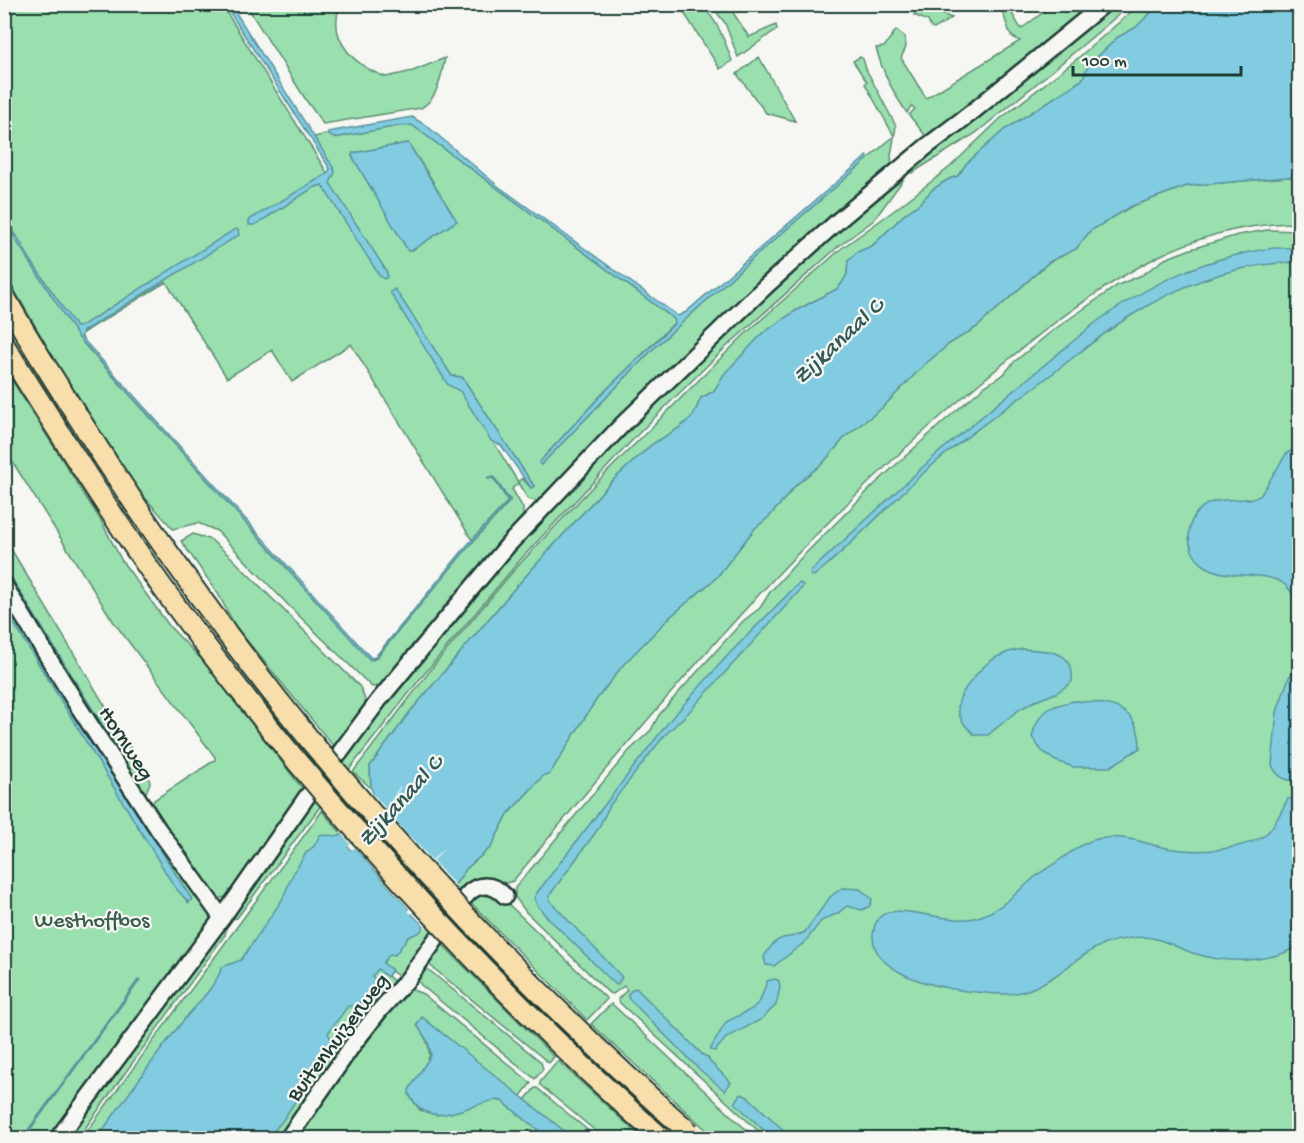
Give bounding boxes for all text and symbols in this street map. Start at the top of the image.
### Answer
scale bar [1073,39,1241,77]
text: 100 m [1081,52,1127,73]
water label: Zijkanaal C [788,291,893,392]
street label: Hornweg [91,702,158,786]
water label: Zijkanaal C [353,748,452,854]
park label: Westhoffbos [35,909,150,935]
street label: Buitenhuizerweg [282,969,396,1108]

